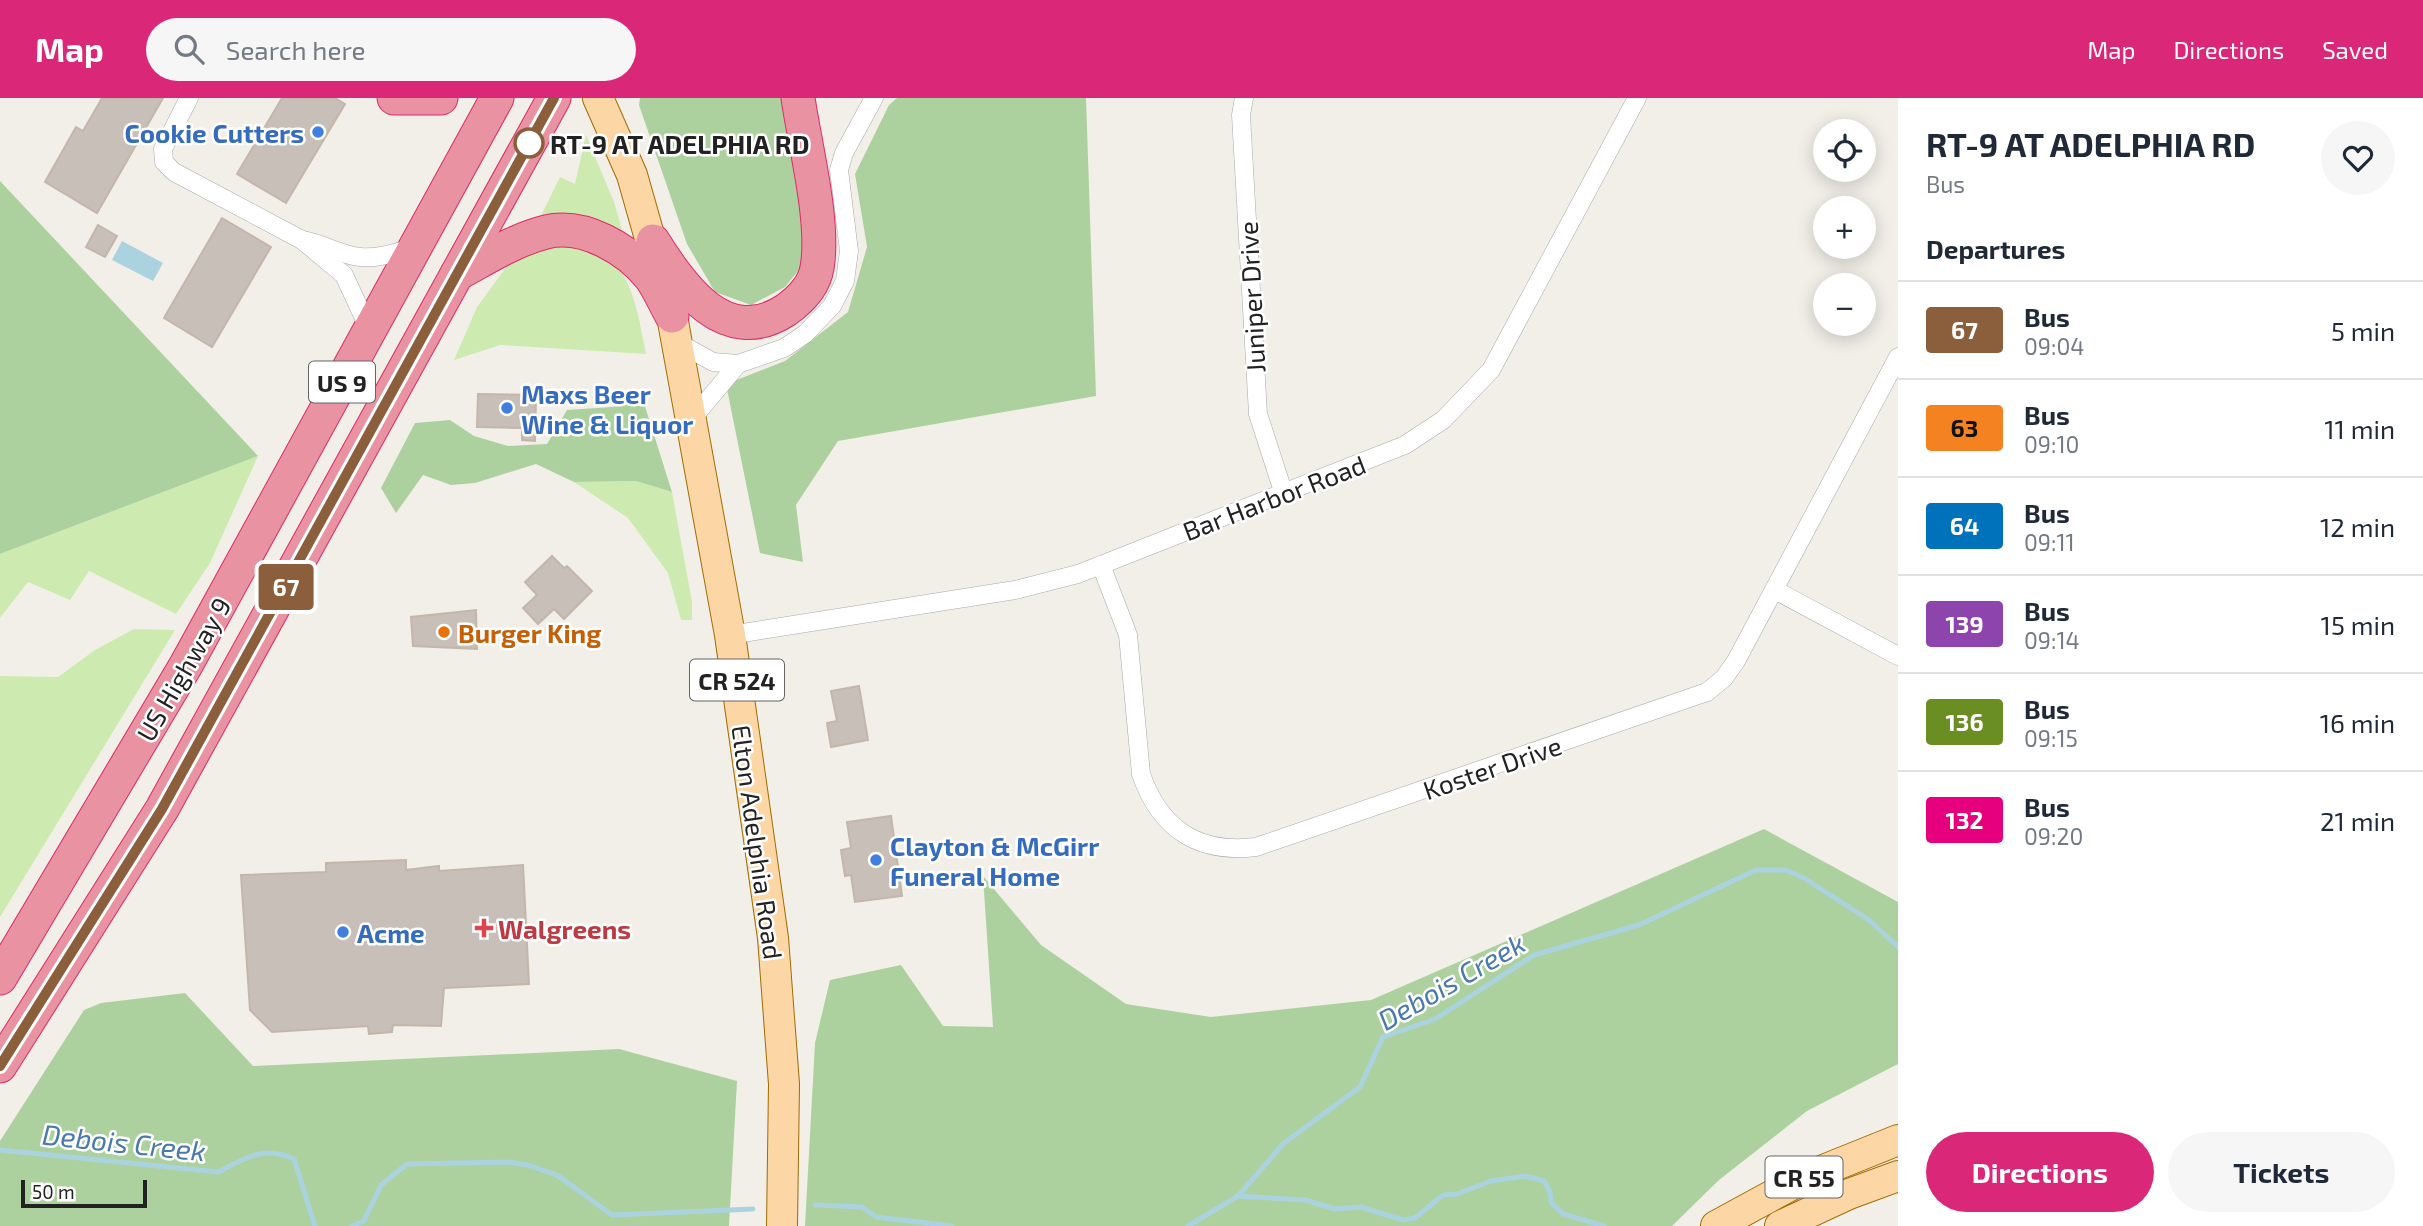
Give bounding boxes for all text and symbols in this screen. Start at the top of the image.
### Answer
search box [146,18,636,81]
text: Map [35,29,104,69]
icon: search [170,30,208,68]
text: Search here [226,34,365,65]
text: Map [2087,35,2135,64]
text: Directions [2173,35,2284,64]
text: Saved [2322,35,2388,64]
place label: Cookie Cutters [124,117,304,148]
map controls [1813,119,1876,336]
button: locate [1813,119,1876,182]
button: heart [2321,121,2395,195]
marker: Cookie Cutters [310,124,326,140]
text: RT-9 AT ADELPHIA RD [1926,124,2255,164]
marker: RT-9 AT ADELPHIA RD [514,128,544,158]
place label: RT-9 AT ADELPHIA RD [550,128,809,159]
text: Bus [1926,170,1965,198]
button: + [1813,196,1876,259]
street label: Juniper Drive [1232,220,1270,374]
text: Departures [1926,233,2065,264]
button: − [1813,273,1876,336]
text: Bus [2024,301,2070,332]
text: 67 [1951,315,1978,344]
text: 5 min [2331,315,2395,346]
text: 09:04 [2024,332,2084,360]
road number: US 9 [309,362,375,402]
place label: Maxs Beer Wine & Liquor [521,378,693,439]
text: Bus [2024,399,2070,430]
marker: Maxs Beer Wine & Liquor [499,400,515,416]
text: 63 [1951,413,1978,442]
text: 11 min [2324,413,2395,444]
text: 09:10 [2024,430,2079,458]
street label: Bar Harbor Road [1178,448,1370,546]
text: Bus [2024,497,2070,528]
text: 64 [1950,511,1979,540]
text: 12 min [2320,511,2395,542]
text: 09:11 [2024,528,2075,556]
line badge: 67 [254,564,318,610]
text: 67 [273,572,299,601]
street label: US Highway 9 [129,592,237,746]
text: Bus [2024,595,2070,626]
text: 139 [1945,609,1984,638]
text: 15 min [2321,609,2395,640]
place label: Burger King [458,617,601,648]
marker: Burger King [436,624,452,640]
text: 09:14 [2024,626,2080,654]
road number: CR 524 [690,660,784,700]
text: Bus [2024,693,2070,724]
text: 136 [1945,707,1984,736]
text: 16 min [2320,707,2395,738]
street label: Elton Adelphia Road [726,723,790,961]
text: 09:15 [2024,724,2078,752]
street label: Koster Drive [1419,729,1565,805]
text: Bus [2024,791,2070,822]
text: 132 [1946,805,1983,834]
text: 21 min [2320,805,2395,836]
text: 09:20 [2024,822,2083,850]
place label: Clayton & McGirr Funeral Home [890,830,1099,891]
marker: Clayton & McGirr Funeral Home [868,852,884,868]
place label: Walgreens [498,913,631,944]
place label: Acme [357,917,425,948]
marker: Walgreens [476,920,492,936]
marker: Acme [335,924,351,940]
water label: Debois Creek [1371,925,1531,1037]
water label: Debois Creek [41,1117,207,1167]
button: Directions [1926,1132,2154,1212]
button: Tickets [2168,1132,2395,1212]
road number: CR 55 [1766,1156,1842,1198]
scale bar [21,1177,147,1209]
text: 50 m [32,1180,75,1203]

